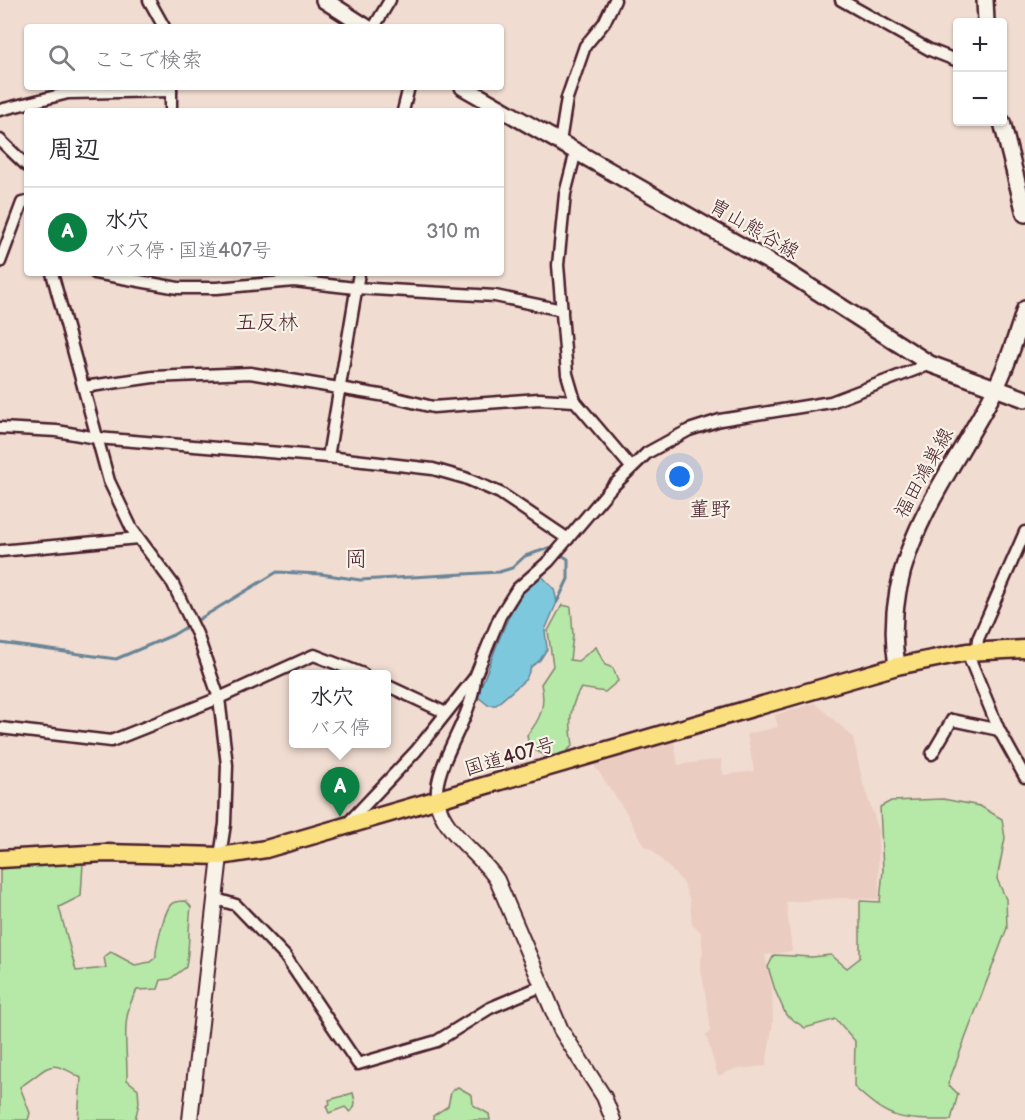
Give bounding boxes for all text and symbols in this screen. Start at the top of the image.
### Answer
map controls [953,18,1007,126]
button: + [953,18,1007,72]
search box [24,24,504,90]
icon: search [45,41,78,74]
text: ここで検索 [93,47,203,74]
button: − [953,72,1007,126]
text: 周辺 [48,135,100,166]
street label: 胄山熊谷線 [705,194,803,264]
text: 水穴 [105,207,149,234]
text: A [61,220,74,244]
text: 310 m [426,220,480,244]
text: バス停 · 国道407号 [105,239,272,263]
district label: 五反林 [236,310,299,335]
street label: 福田鴻巣線 [889,423,959,523]
your location [665,462,694,491]
district label: 董野 [689,497,731,522]
district label: 岡 [345,546,367,573]
popup [289,670,391,748]
text: 水穴 [310,684,354,711]
text: バス停 [310,716,370,740]
street label: 国道407号 [462,733,558,781]
pin: A [320,768,360,817]

